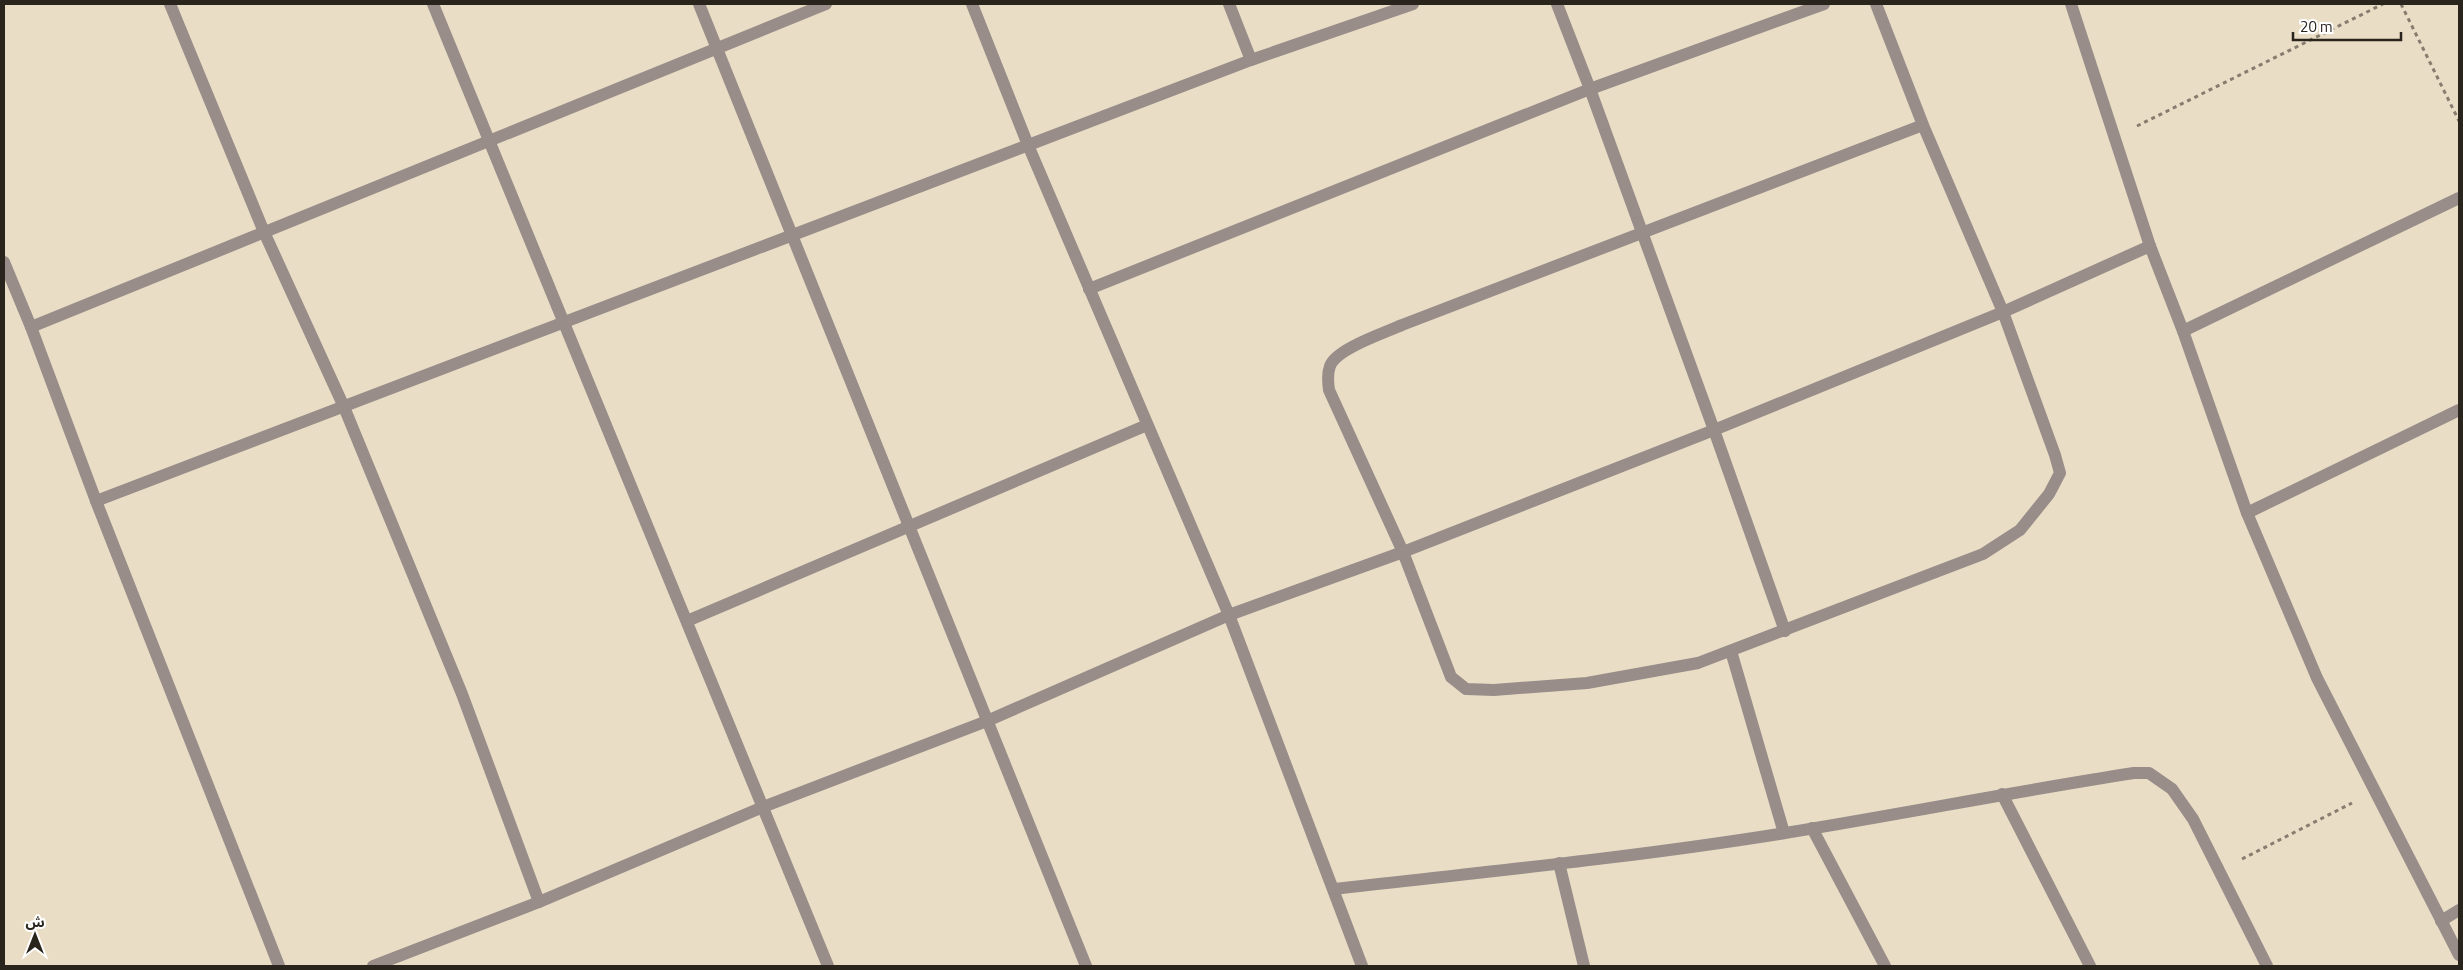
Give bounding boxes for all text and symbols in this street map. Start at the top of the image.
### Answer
scale bar [2293,10,2400,42]
text: 20 m [2300,15,2333,38]
north arrow [10,910,60,960]
text: ش [25,911,45,932]

